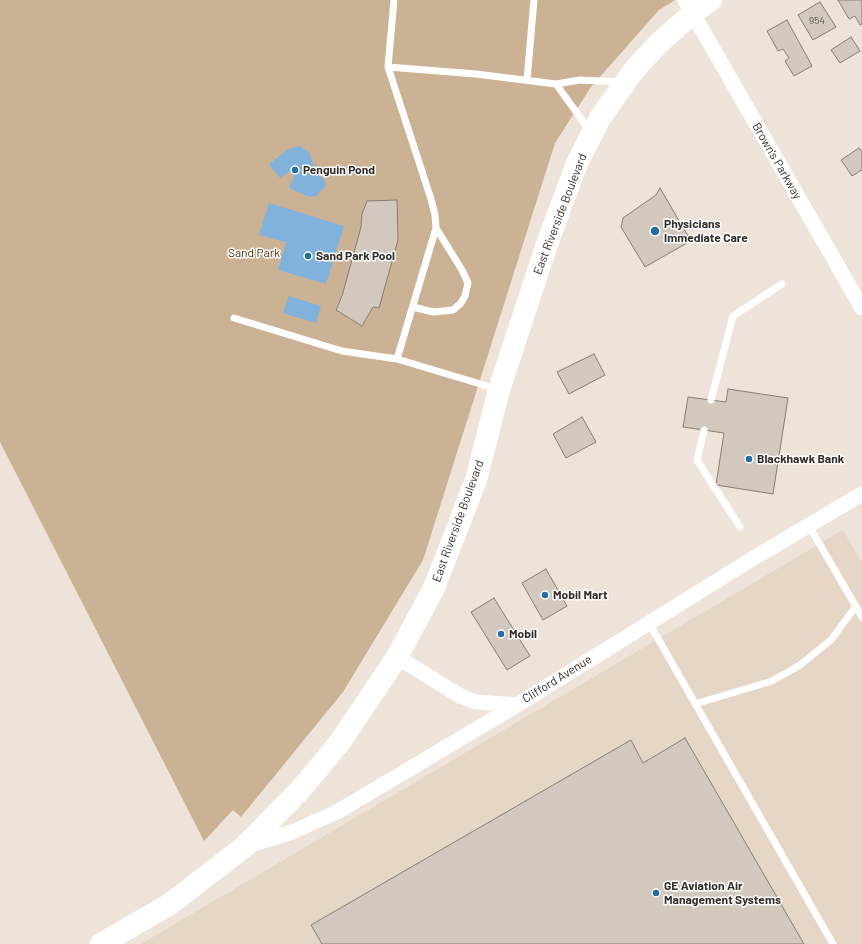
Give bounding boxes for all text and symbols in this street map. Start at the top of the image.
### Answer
house number: 954 [809,15,825,27]
street label: Brown's Parkway [749,120,805,202]
street label: East Riverside Boulevard [530,151,590,277]
place label: Penguin Pond [303,163,375,177]
marker: Penguin Pond [290,165,300,175]
place label: Physicians Immediate Care [664,217,748,245]
marker: Physicians Immediate Care [649,225,661,237]
park label: Sand Park [228,246,280,260]
place label: Sand Park Pool [316,249,395,263]
marker: Sand Park Pool [303,251,313,261]
place label: Blackhawk Bank [757,452,844,466]
marker: Blackhawk Bank [744,454,754,464]
street label: East Riverside Boulevard [429,458,487,584]
place label: Mobil Mart [553,588,608,602]
marker: Mobil Mart [540,590,550,600]
place label: Mobil [509,627,537,641]
marker: Mobil [496,629,506,639]
street label: Clifford Avenue [520,652,594,706]
place label: GE Aviation Air Management Systems [664,879,781,907]
marker: GE Aviation Air Management Systems [651,888,661,898]

